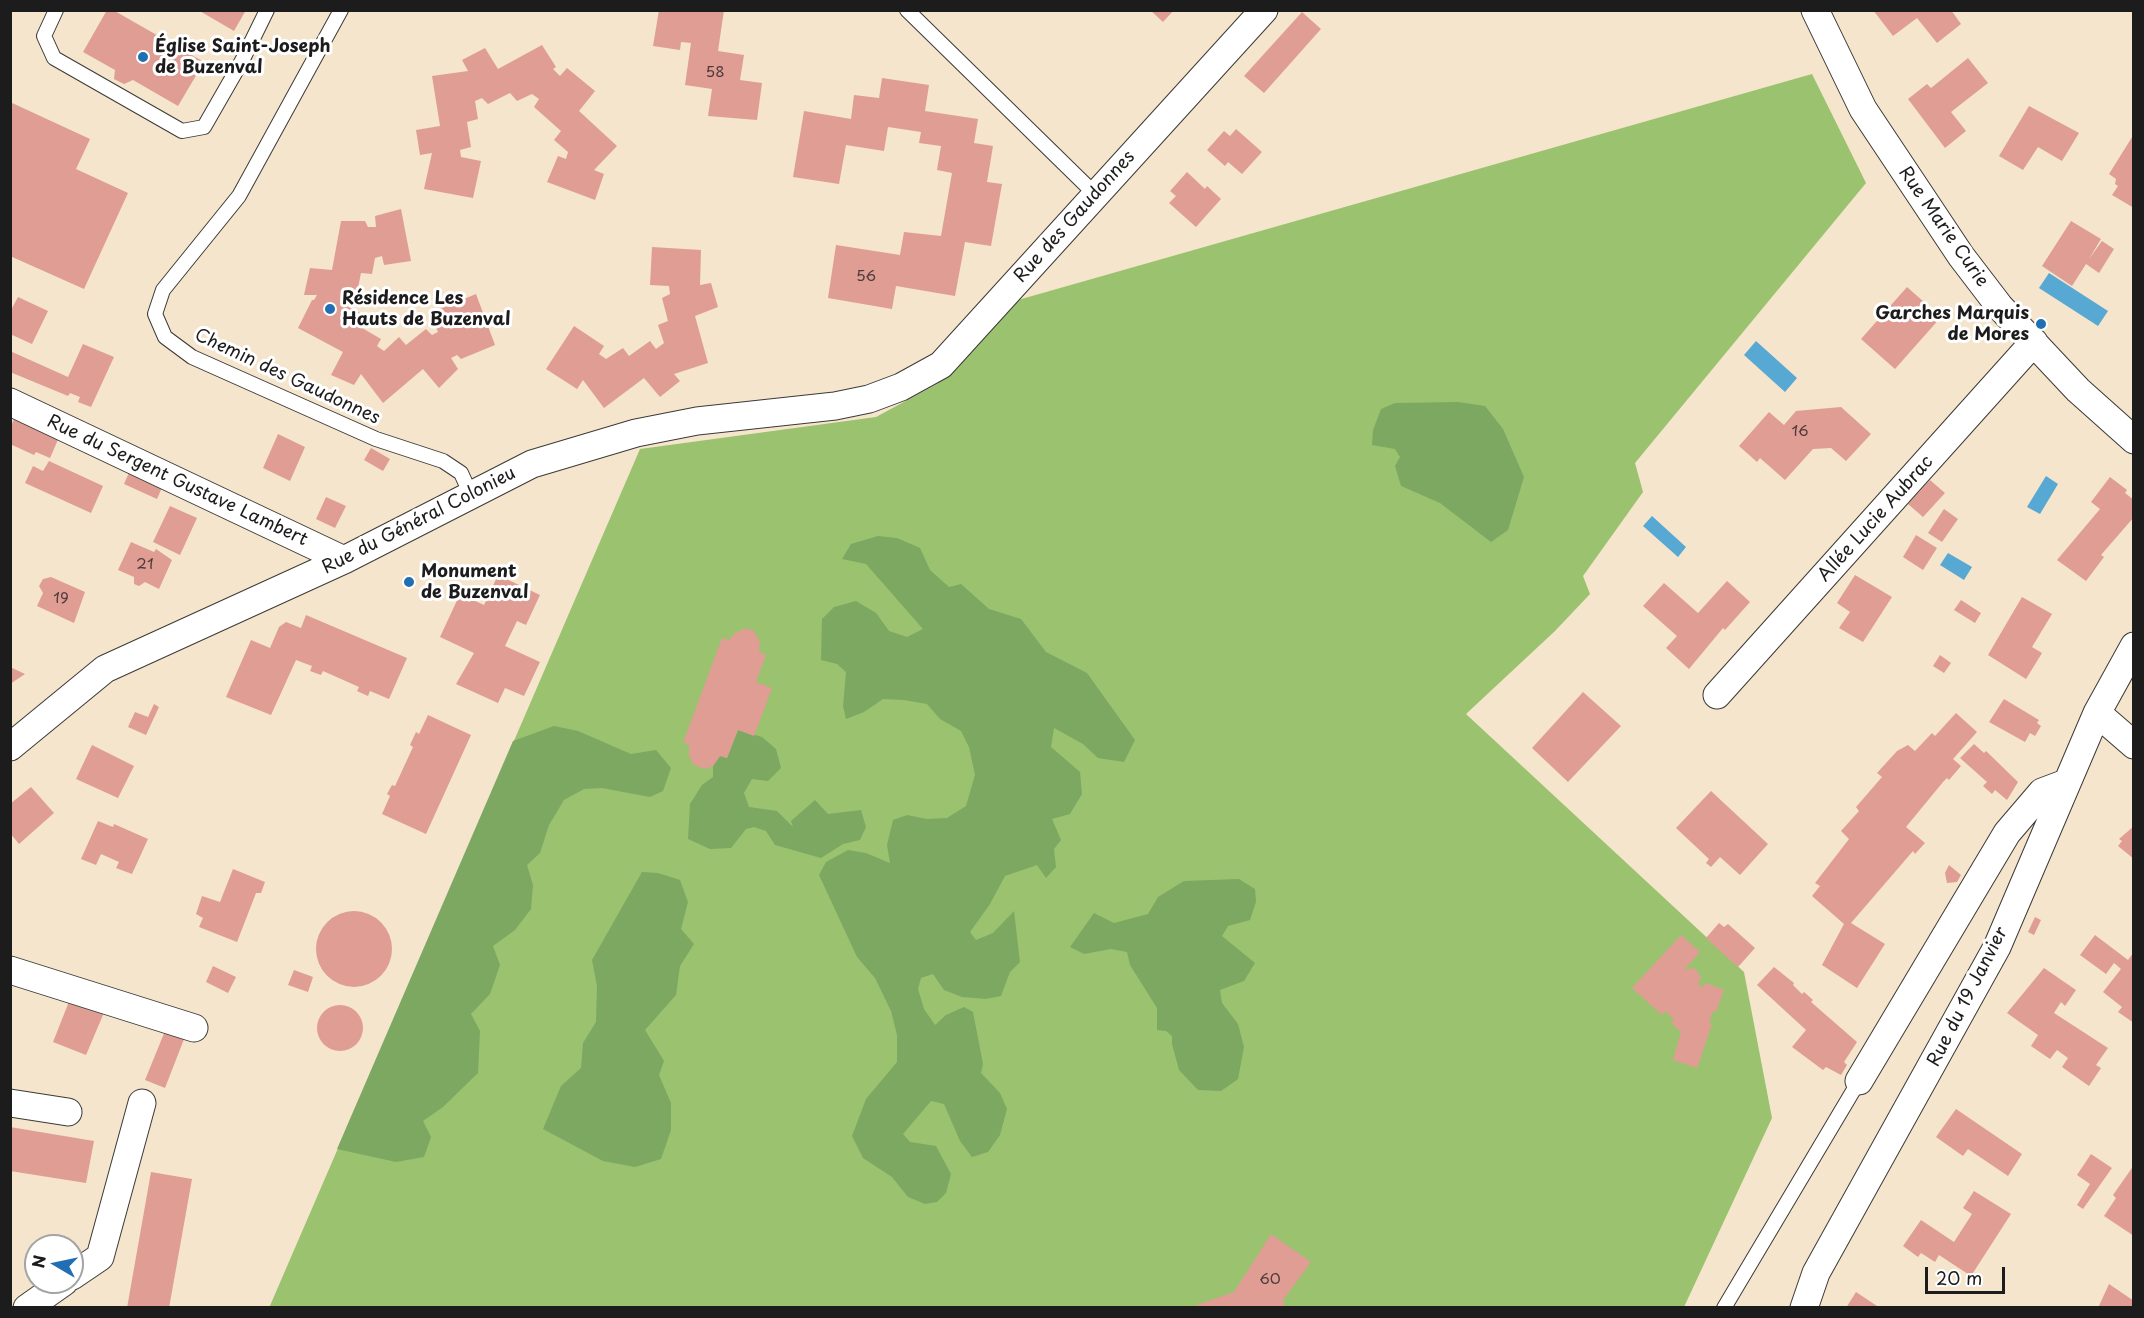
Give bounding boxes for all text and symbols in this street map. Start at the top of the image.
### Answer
place label: Église Saint-Joseph de Buzenval [155,36,331,78]
marker: Église Saint-Joseph de Buzenval [136,50,150,64]
house number: 58 [705,64,725,82]
street label: Rue des Gaudonnes [1010,147,1140,287]
street label: Rue Marie Curie [1893,163,1993,291]
house number: 56 [856,268,876,286]
place label: Résidence Les Hauts de Buzenval [342,288,510,330]
marker: Résidence Les Hauts de Buzenval [323,302,337,316]
place label: Garches Marquis de Mores [1875,303,2029,346]
marker: Garches Marquis de Mores [2034,317,2048,331]
street label: Chemin des Gaudonnes [191,325,383,429]
street label: Rue du Sergent Gustave Lambert [43,411,311,551]
house number: 16 [1791,423,1809,441]
street label: Allée Lucie Aubrac [1814,452,1938,586]
street label: Rue du Général Colonieu [319,463,519,579]
house number: 21 [136,556,154,574]
place label: Monument de Buzenval [421,561,528,604]
marker: Monument de Buzenval [402,575,416,589]
house number: 19 [53,590,69,608]
street label: Rue du 19 Janvier [1923,924,2013,1070]
north arrow [24,1234,84,1294]
text: N [25,1253,51,1270]
scale bar [1928,1255,2008,1293]
text: 20 m [1936,1264,1982,1291]
house number: 60 [1259,1271,1281,1289]

